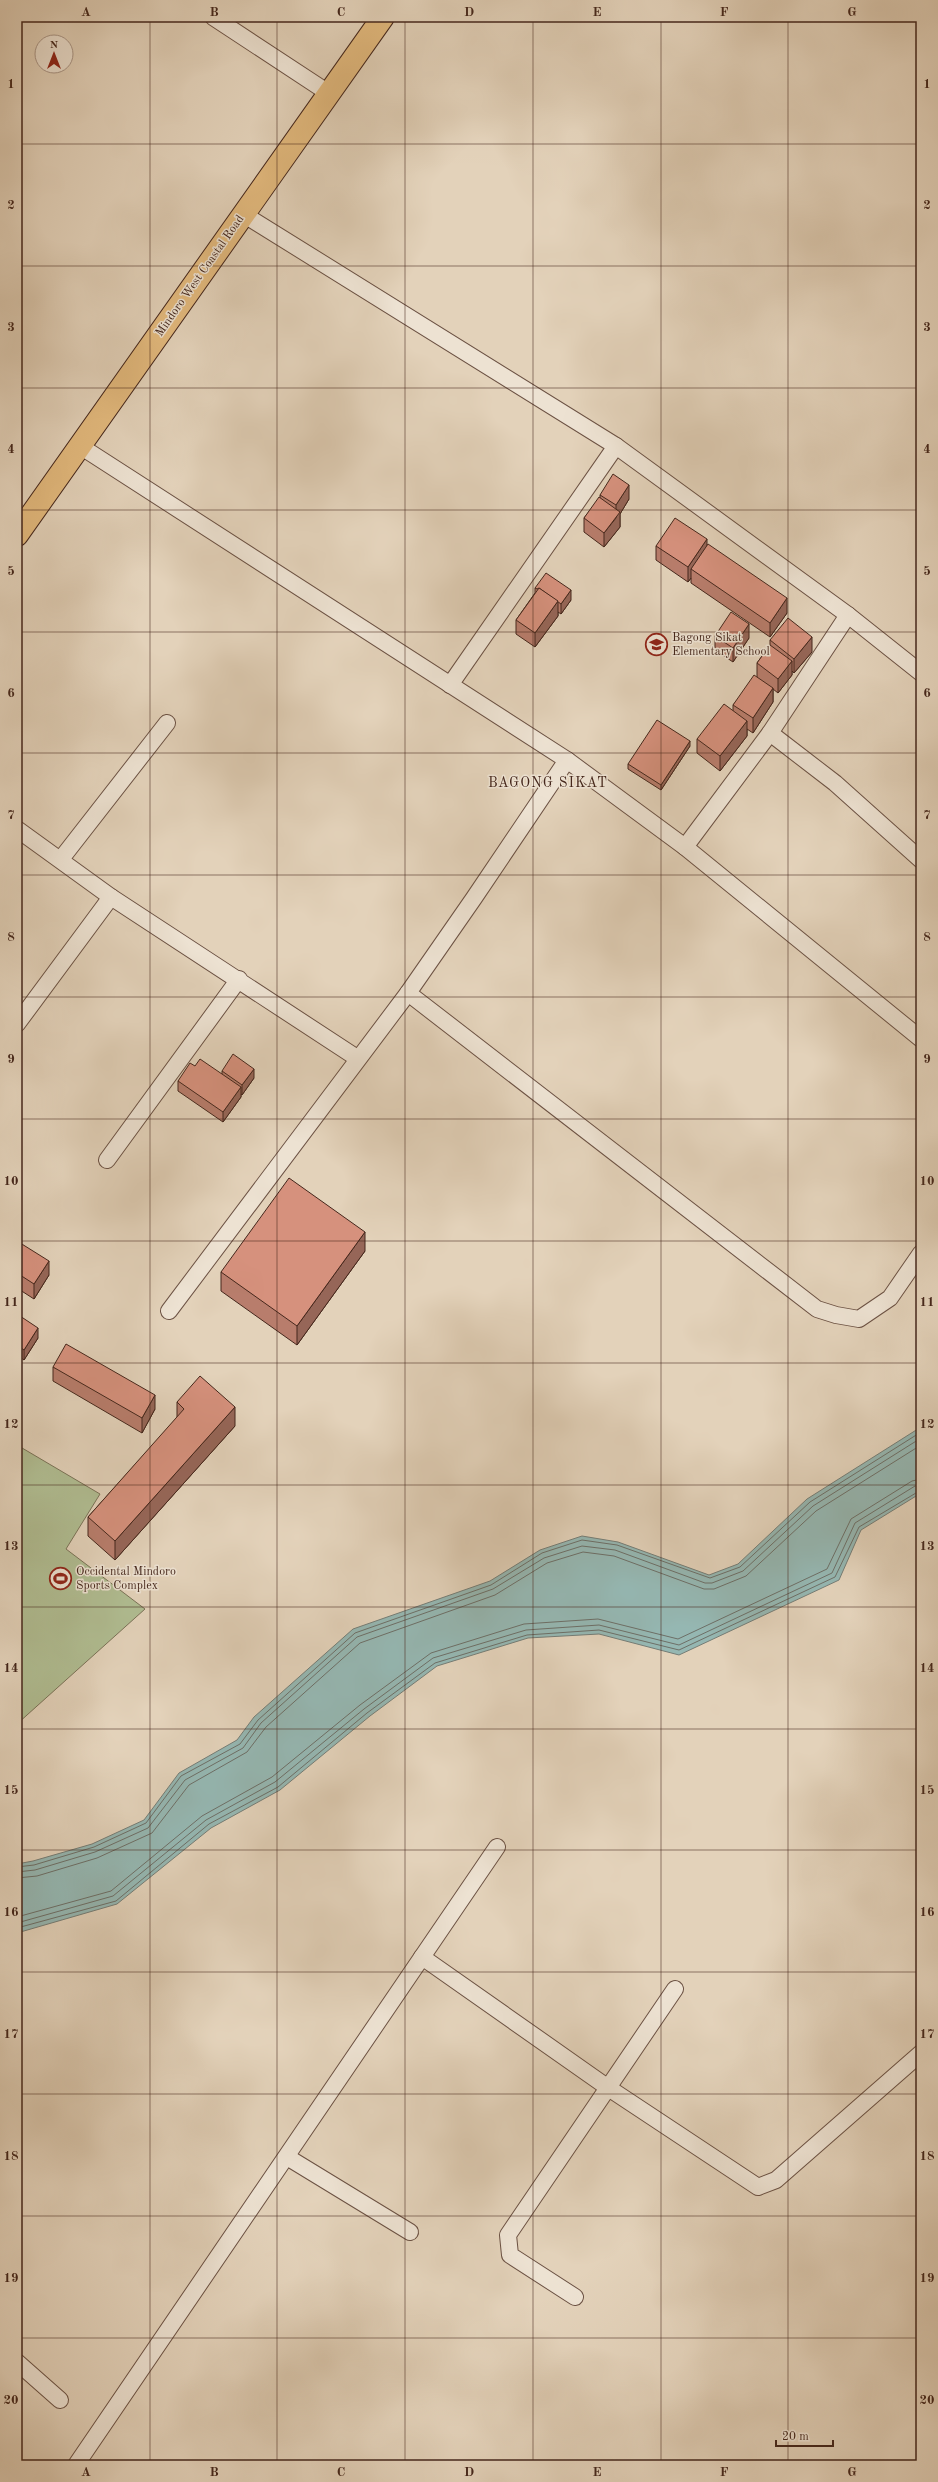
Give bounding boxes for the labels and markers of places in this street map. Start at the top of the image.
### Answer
school or university icon: Bagong Sikat Elementary School [643,632,669,658]
place label: Bagong Sikat Elementary School [672,632,770,658]
sports icon: Occidental Mindoro Sports Complex [48,1566,74,1592]
place label: Occidental Mindoro Sports Complex [76,1566,176,1592]

